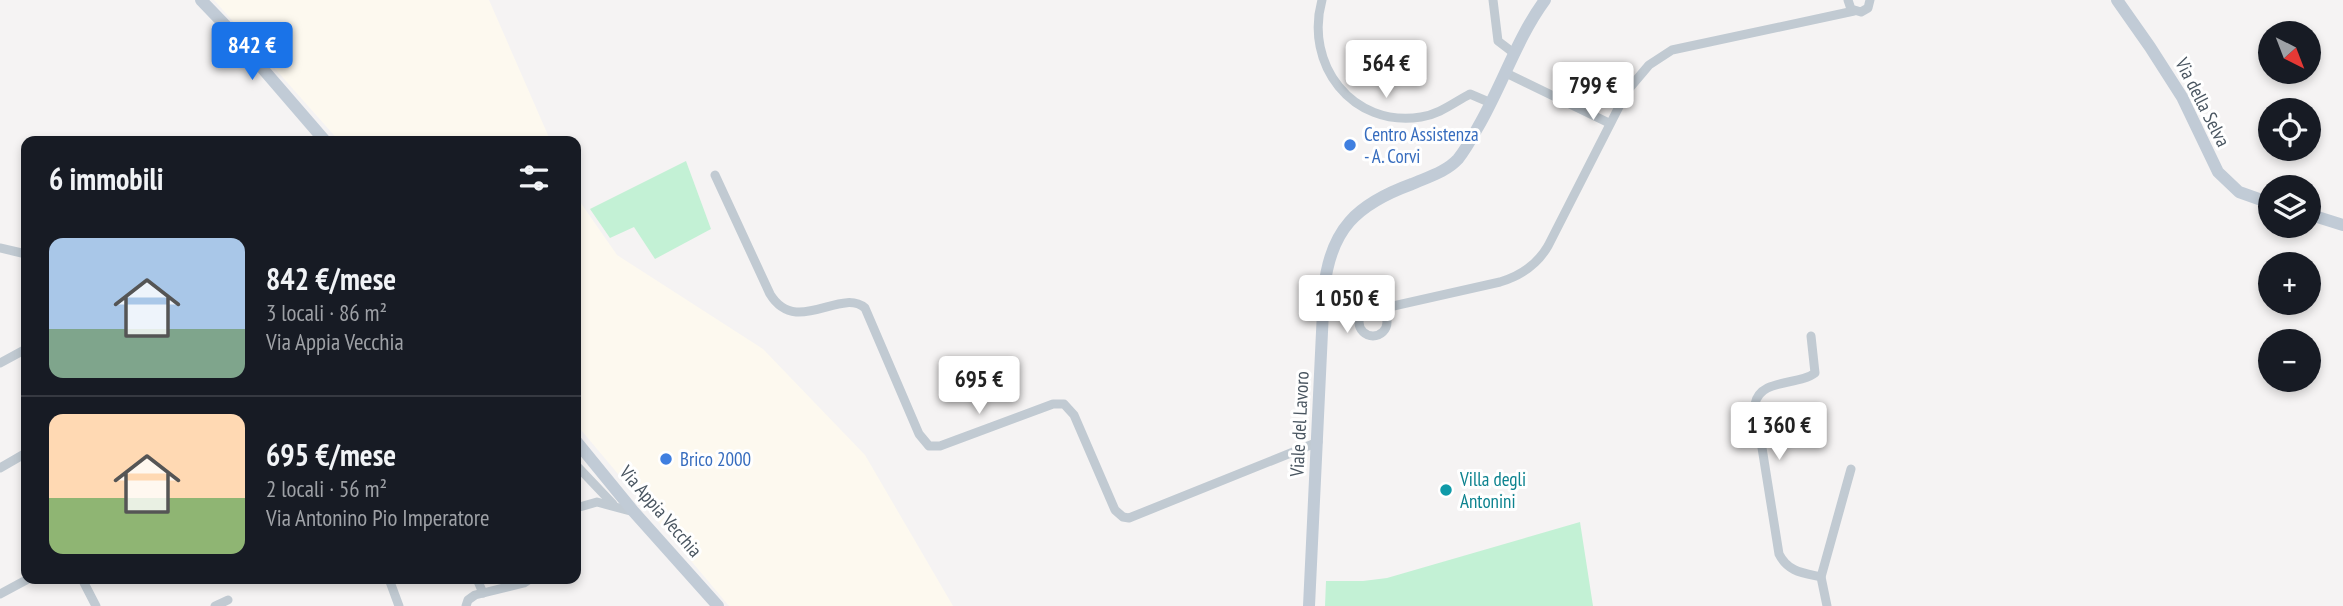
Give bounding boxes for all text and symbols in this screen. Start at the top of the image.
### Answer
north arrow [2258,21,2320,84]
map controls [2258,21,2321,392]
pin: 842 € [203,22,301,82]
text: 842 € [228,30,276,59]
pin: 564 € [1337,41,1435,100]
text: 564 € [1362,48,1410,77]
street label: Via della Selva [2170,53,2236,150]
pin: 799 € [1544,62,1642,122]
text: 799 € [1569,70,1617,99]
button: locate [2258,98,2321,161]
place label: Centro Assistenza - A. Corvi [1364,122,1479,168]
marker: Centro Assistenza - A. Corvi [1342,137,1358,153]
text: 6 immobili [49,159,163,198]
icon: filters [515,159,553,197]
button: layers [2258,175,2321,238]
button: + [2258,252,2321,315]
text: 842 €/mese [266,259,396,298]
icon: home [105,266,189,350]
pin: 1 050 € [1282,276,1412,335]
text: 1 050 € [1315,283,1379,312]
text: 3 locali · 86 m² [266,298,387,327]
text: Via Appia Vecchia [266,327,404,356]
button: − [2258,329,2321,392]
pin: 695 € [930,356,1028,416]
text: 695 € [955,364,1003,393]
street label: Viale del Lavoro [1284,371,1314,478]
pin: 1 360 € [1714,402,1844,462]
text: 1 360 € [1747,410,1811,439]
text: 695 €/mese [266,435,396,474]
icon: home [105,442,189,526]
place label: Brico 2000 [680,447,751,471]
marker: Brico 2000 [658,451,674,467]
street label: Via Appia Vecchia [614,459,707,562]
place label: Villa degli Antonini [1459,467,1526,513]
text: 2 locali · 56 m² [266,474,387,503]
marker: Villa degli Antonini [1438,482,1454,498]
text: Via Antonino Pio Imperatore [266,503,490,532]

